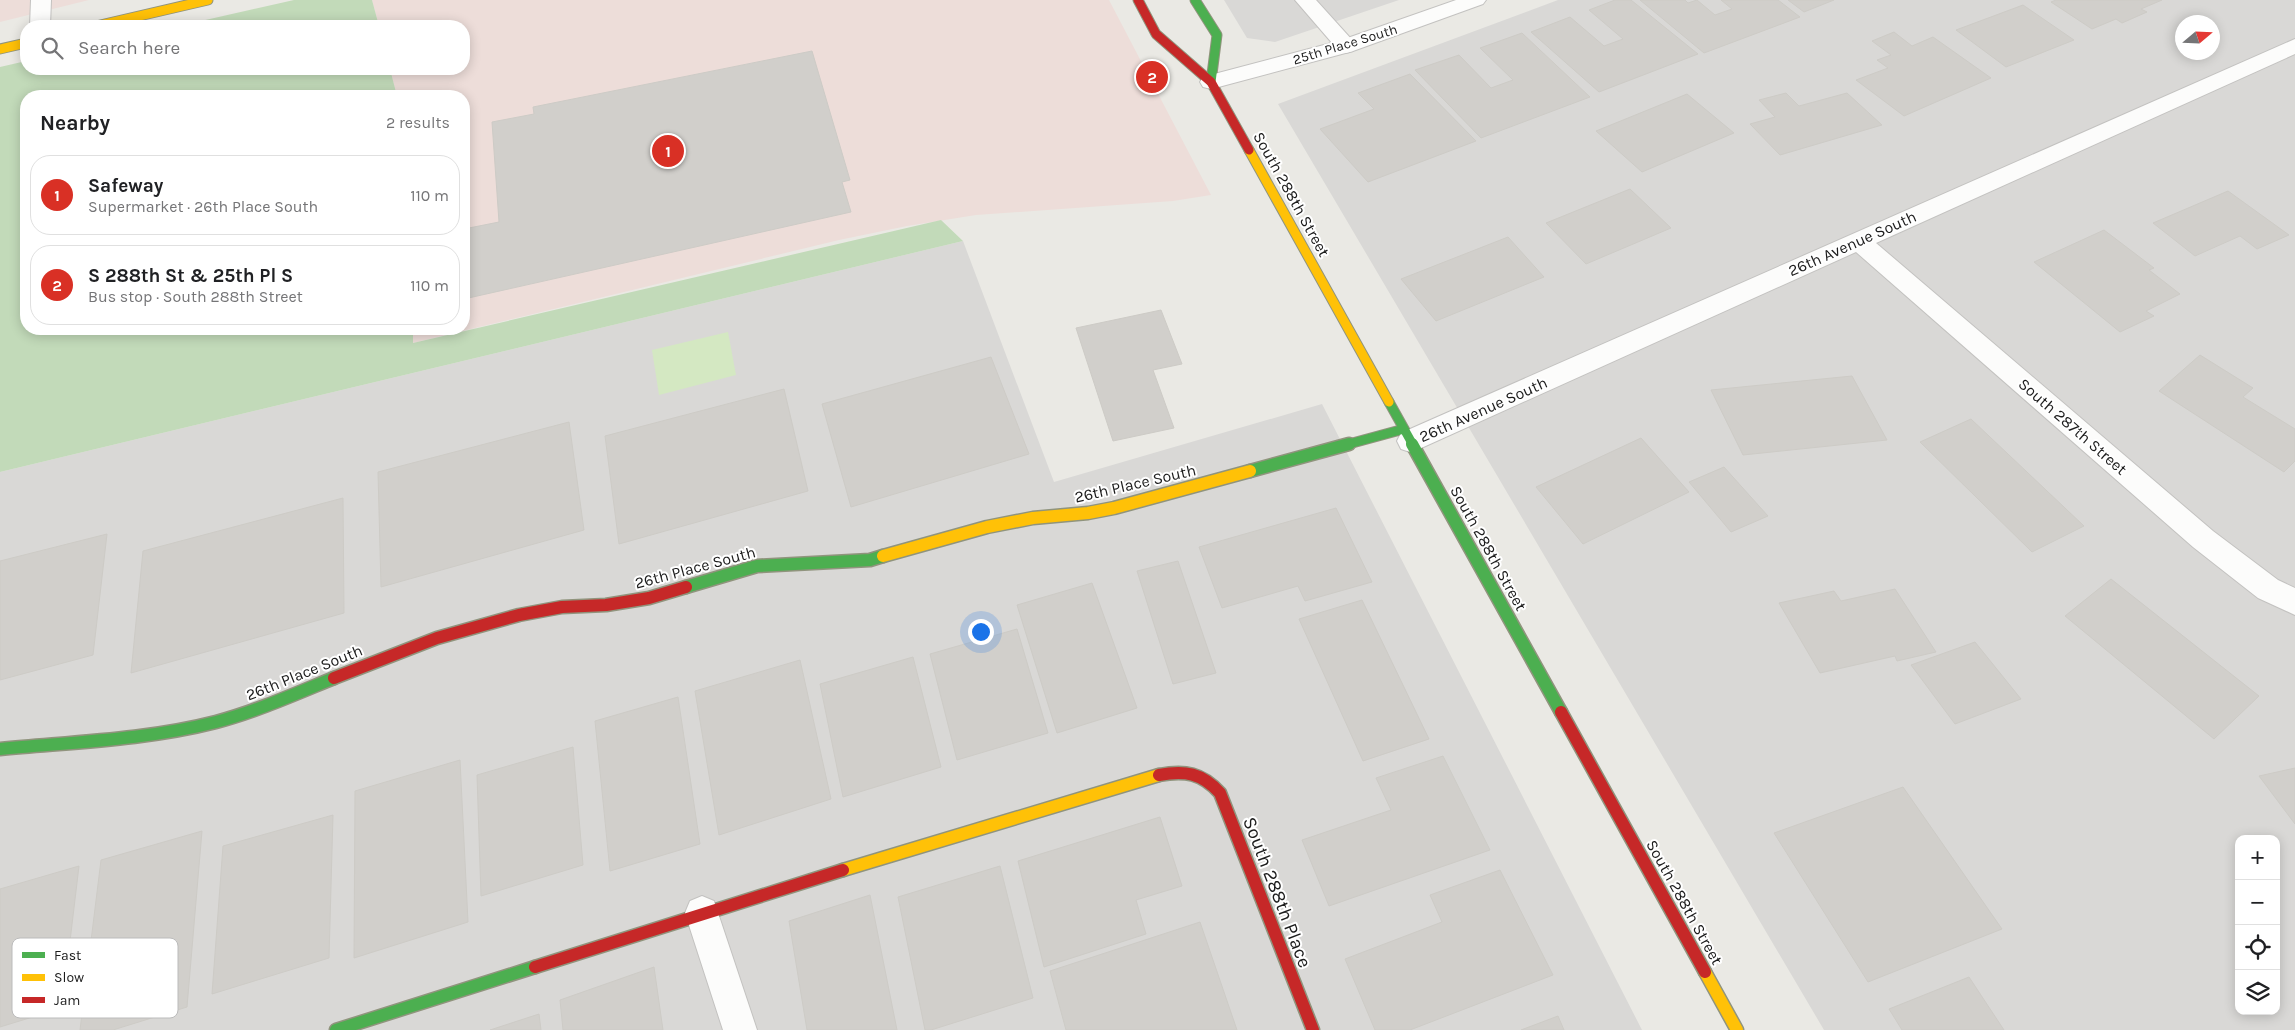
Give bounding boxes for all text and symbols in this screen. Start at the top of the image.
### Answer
north arrow [2175,15,2220,60]
search box [20,20,470,75]
street label: 25th Place South [1291,20,1400,68]
icon: search [38,34,66,62]
text: Search here [78,37,180,59]
pin: 2 [1136,58,1168,96]
text: Nearby [40,111,110,135]
text: 2 results [386,113,450,132]
street label: South 288th Street [1249,128,1334,260]
pin: 1 [652,132,684,170]
text: Safeway [88,175,163,197]
text: 1 [54,186,60,205]
text: 110 m [410,186,449,205]
text: Supermarket · 26th Place South [88,197,318,216]
street label: 26th Avenue South [1785,207,1919,280]
text: S 288th St & 25th Pl S [88,265,293,287]
text: 2 [52,276,62,295]
text: 110 m [410,276,449,295]
text: Bus stop · South 288th Street [88,287,303,306]
street label: 26th Avenue South [1416,373,1550,446]
street label: South 287th Street [2015,374,2131,479]
street label: 26th Place South [1073,460,1198,507]
street label: South 288th Street [1446,482,1531,614]
street label: 26th Place South [633,542,758,593]
your location [968,619,994,645]
street label: 26th Place South [243,640,365,705]
street label: South 288th Place [1238,814,1316,971]
map controls [2235,835,2280,1015]
button: + [2235,835,2280,880]
street label: South 288th Street [1642,836,1727,968]
button: − [2235,880,2280,925]
button: locate [2235,925,2280,970]
legend [12,938,178,1018]
text: Fast [54,947,81,964]
text: Slow [54,969,84,986]
button: layers [2235,970,2280,1015]
text: Jam [54,992,80,1009]

